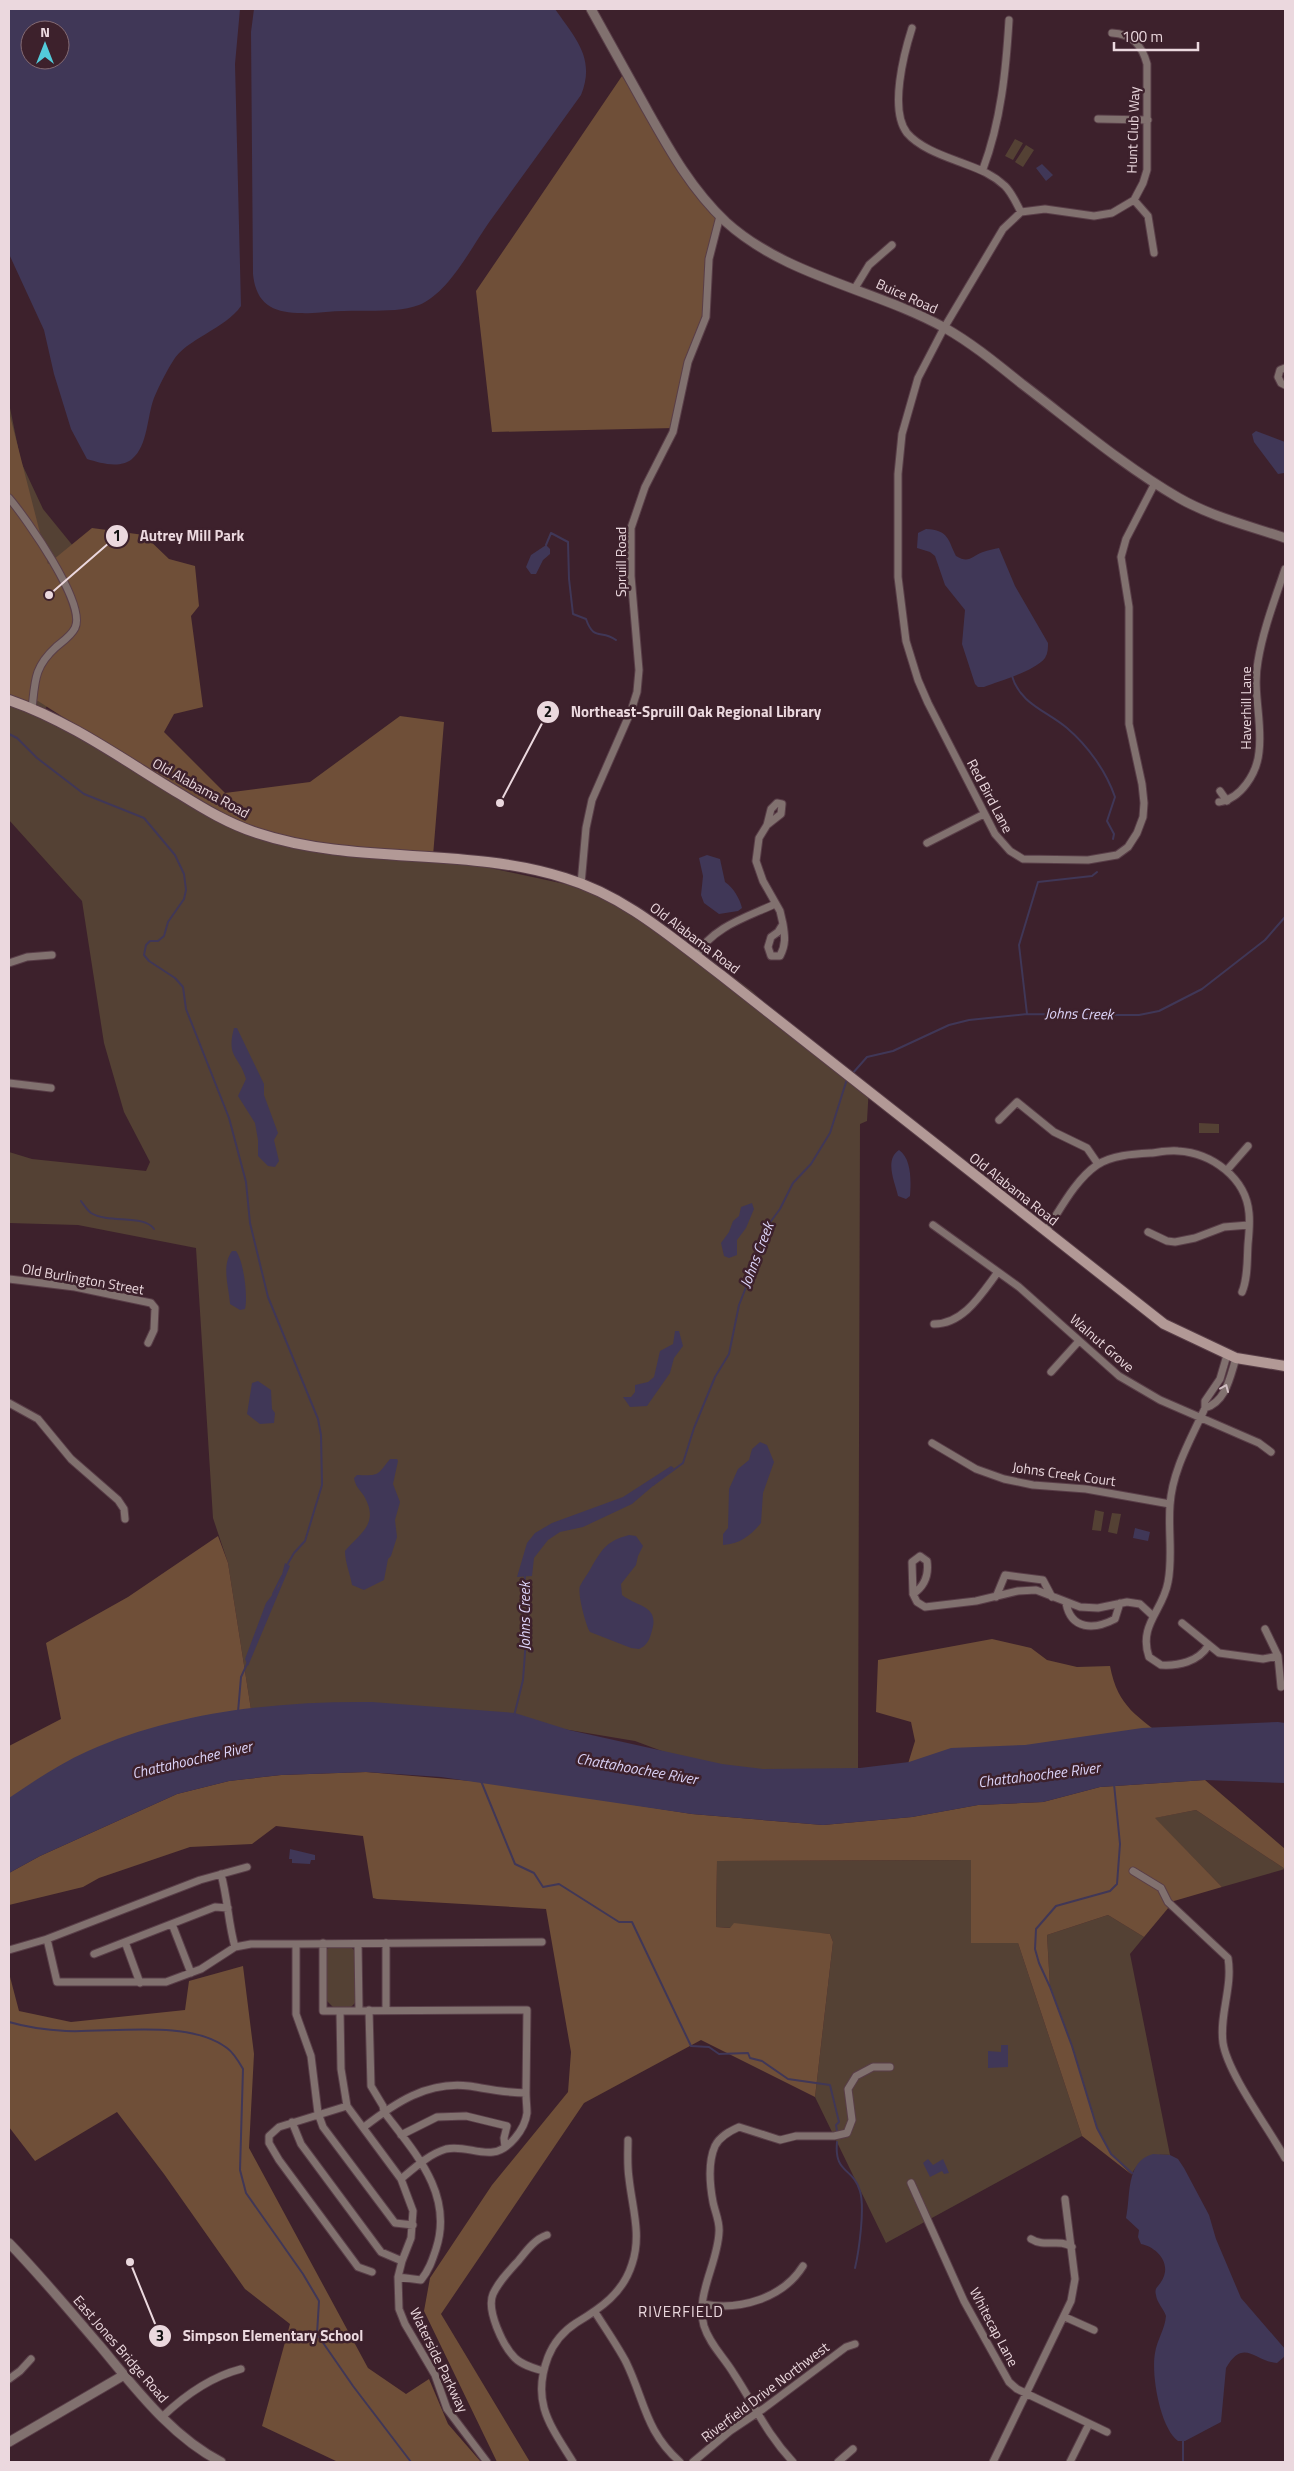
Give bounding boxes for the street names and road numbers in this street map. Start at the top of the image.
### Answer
street label: Hunt Club Way [1120,86,1145,174]
street label: Buice Road [873,273,941,318]
street label: Spruill Road [610,527,631,597]
street label: Haverhill Lane [1235,666,1256,750]
street label: Old Alabama Road [149,752,254,823]
street label: Red Bird Lane [962,755,1019,837]
street label: Old Alabama Road [646,897,745,978]
street label: Old Alabama Road [965,1147,1063,1230]
street label: Old Burlington Street [20,1257,146,1300]
street label: Walnut Grove [1065,1309,1139,1377]
street label: Johns Creek Court [1011,1456,1117,1491]
street label: Whitecap Lane [965,2283,1024,2370]
street label: East Jones Bridge Road [69,2290,174,2407]
street label: Waterside Parkway [405,2304,474,2416]
street label: Riverfield Drive Northwest [696,2336,833,2447]

